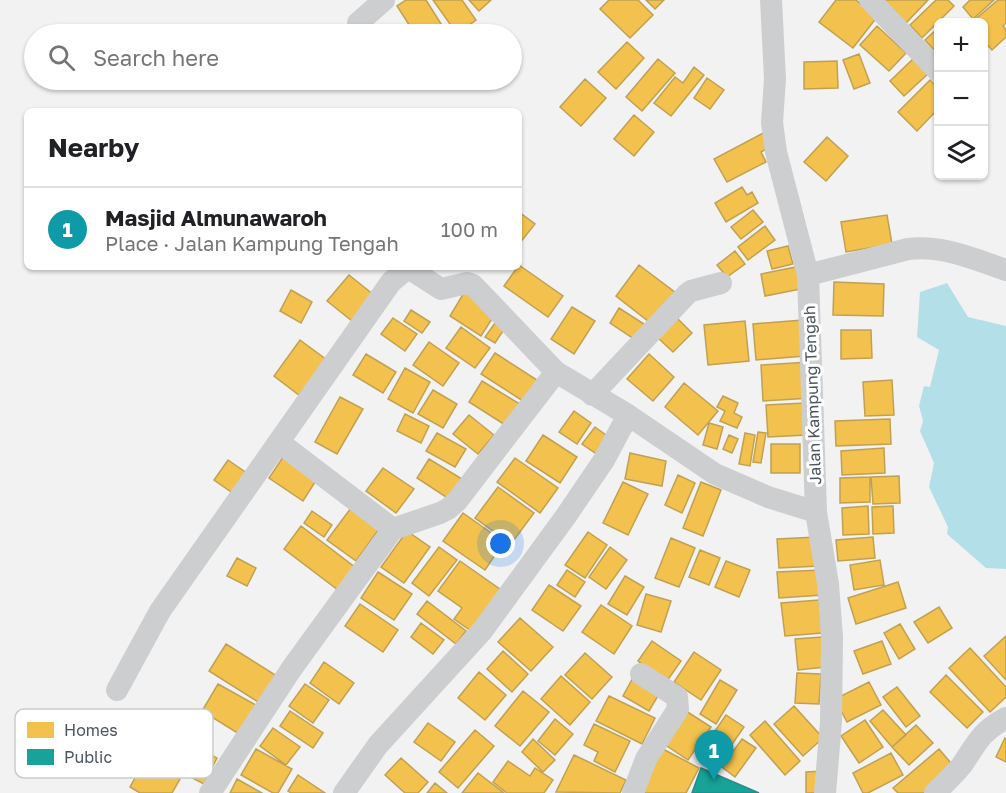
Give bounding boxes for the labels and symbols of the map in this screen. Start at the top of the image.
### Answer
street label: Jalan Kampung Tengah [799,305,825,485]
your location [486,529,515,558]
legend [15,709,213,778]
text: Homes [64,720,118,740]
pin: 1 [694,730,734,780]
text: Public [64,747,112,767]

